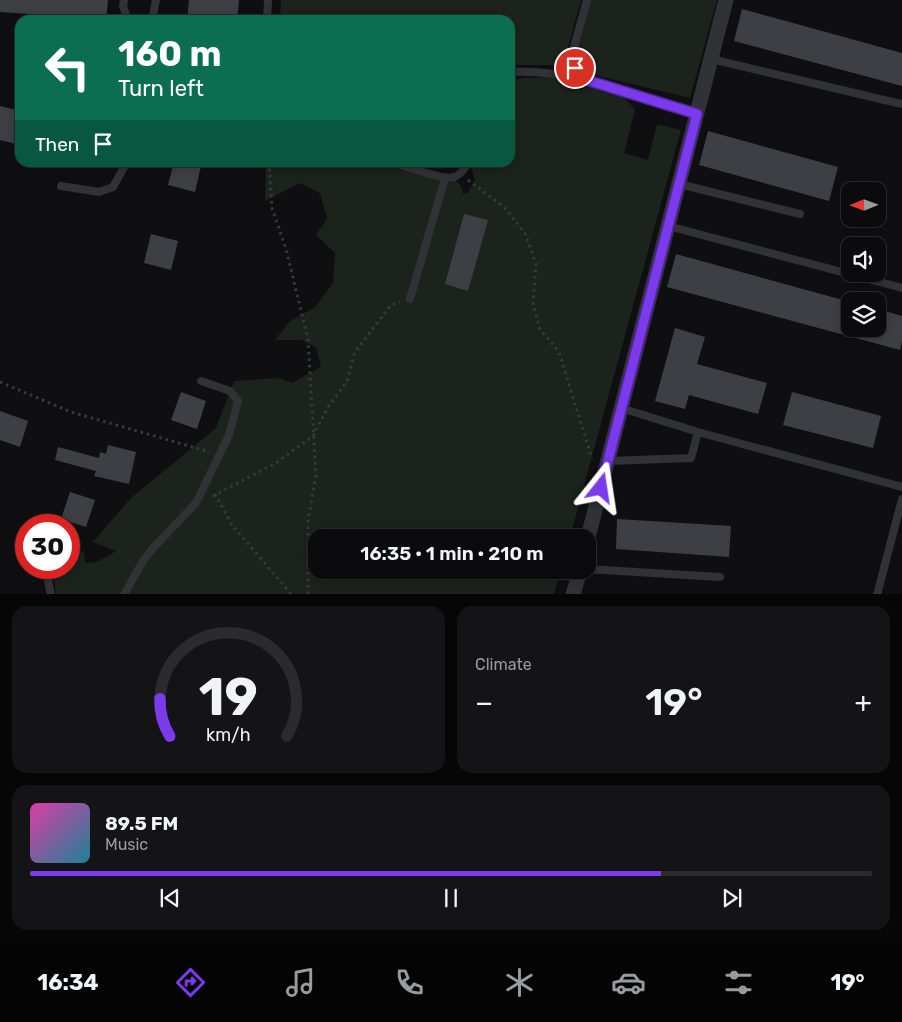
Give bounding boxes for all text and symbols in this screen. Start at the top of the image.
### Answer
text: 160 m [118,33,222,75]
icon: left [35,35,100,100]
pin [554,47,596,89]
icon: arrive [561,54,589,82]
text: Turn left [118,75,204,102]
icon: arrive [89,130,117,158]
text: Then [35,133,79,156]
north arrow [841,182,886,228]
map controls [841,182,886,337]
button: sound [841,237,886,282]
button: layers [841,292,886,337]
position arrow [574,461,626,513]
speed limit sign: 30 [15,514,80,579]
text: 16:35 · 1 min · 210 m [360,542,544,565]
text: Climate [475,655,532,674]
text: 19 [199,666,258,728]
text: 19° [645,679,703,725]
text: − [475,686,493,719]
text: + [855,686,872,719]
text: km/h [206,724,251,745]
text: 89.5 FM [105,812,178,835]
text: Music [105,835,148,854]
icon: previous [156,884,184,912]
icon: pause [437,884,465,912]
icon: next [718,884,746,912]
icon: directions [173,965,208,1000]
icon: music [283,965,318,1000]
icon: phone [392,965,427,1000]
icon: climate [502,965,537,1000]
icon: car [611,965,646,1000]
icon: filters [721,965,756,1000]
text: 16:34 [37,969,99,996]
text: 19° [831,969,865,996]

